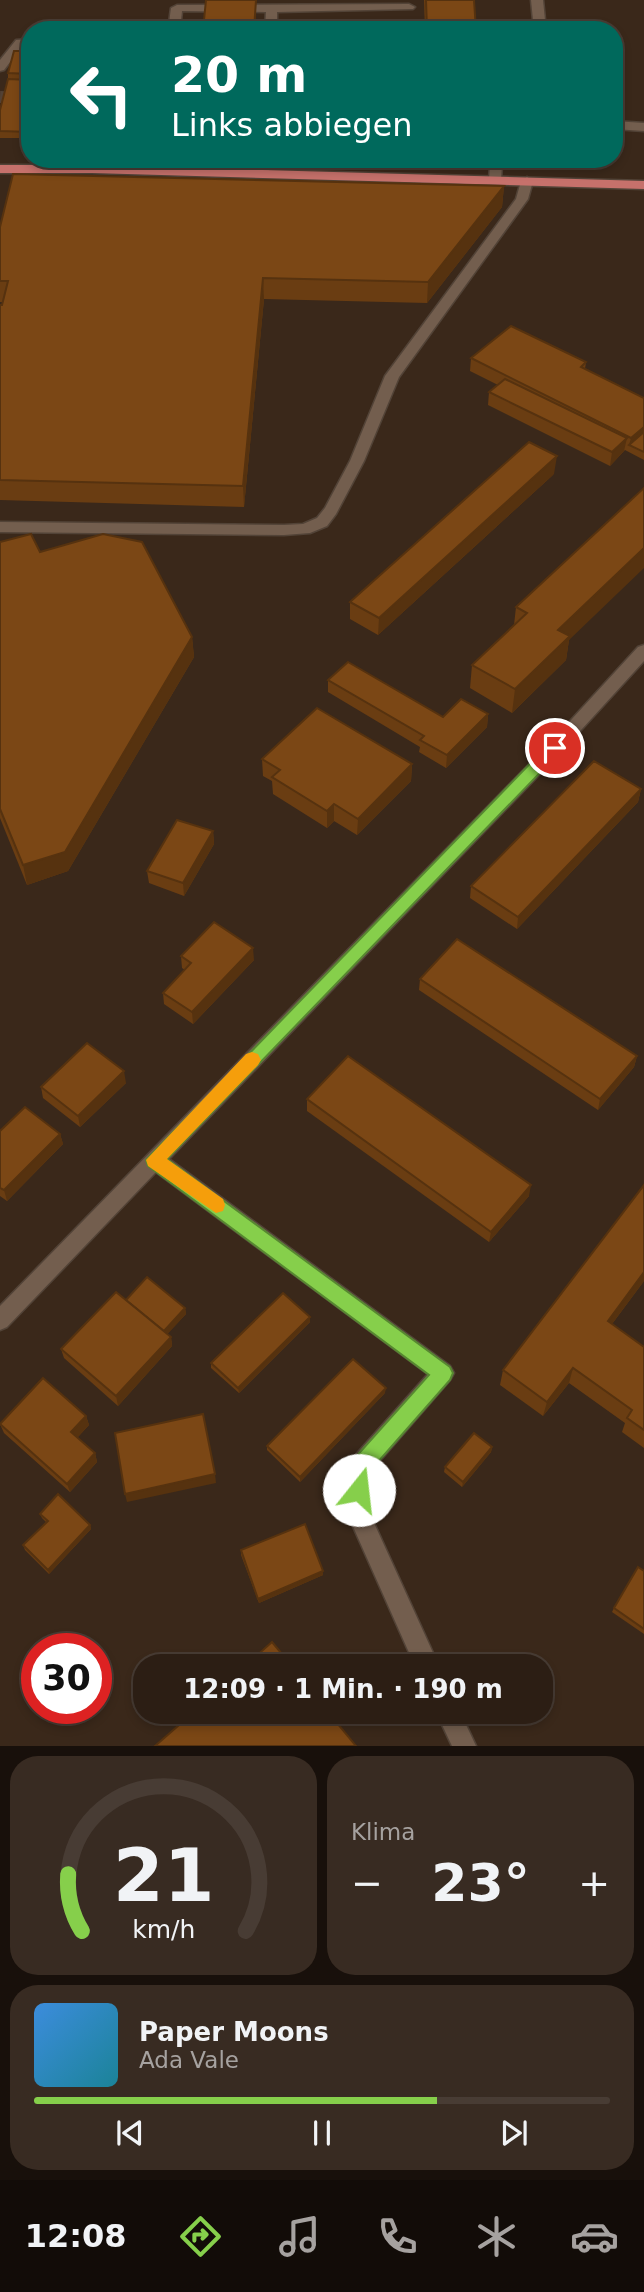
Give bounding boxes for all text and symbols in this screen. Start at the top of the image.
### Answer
text: 20 m [171,47,307,104]
icon: left [56,49,147,140]
text: Links abbiegen [171,106,412,144]
pin [525,718,585,778]
icon: arrive [536,729,574,767]
position arrow [322,1453,396,1527]
speed limit sign: 30 [21,1633,112,1724]
text: 12:09 · 1 Min. · 190 m [183,1674,503,1704]
text: Klima [351,1819,415,1845]
text: 21 [113,1834,214,1919]
text: 23° [431,1853,530,1913]
text: − [351,1861,383,1905]
text: + [578,1861,610,1905]
text: km/h [132,1915,195,1944]
text: Paper Moons [139,2017,329,2047]
text: Ada Vale [139,2047,239,2073]
icon: previous [111,2114,149,2152]
icon: pause [303,2114,341,2152]
icon: next [495,2114,533,2152]
icon: directions [176,2212,225,2261]
icon: music [275,2212,324,2261]
icon: phone [373,2212,422,2261]
icon: climate [472,2212,521,2261]
icon: car [570,2212,619,2261]
text: 12:08 [25,2217,127,2255]

